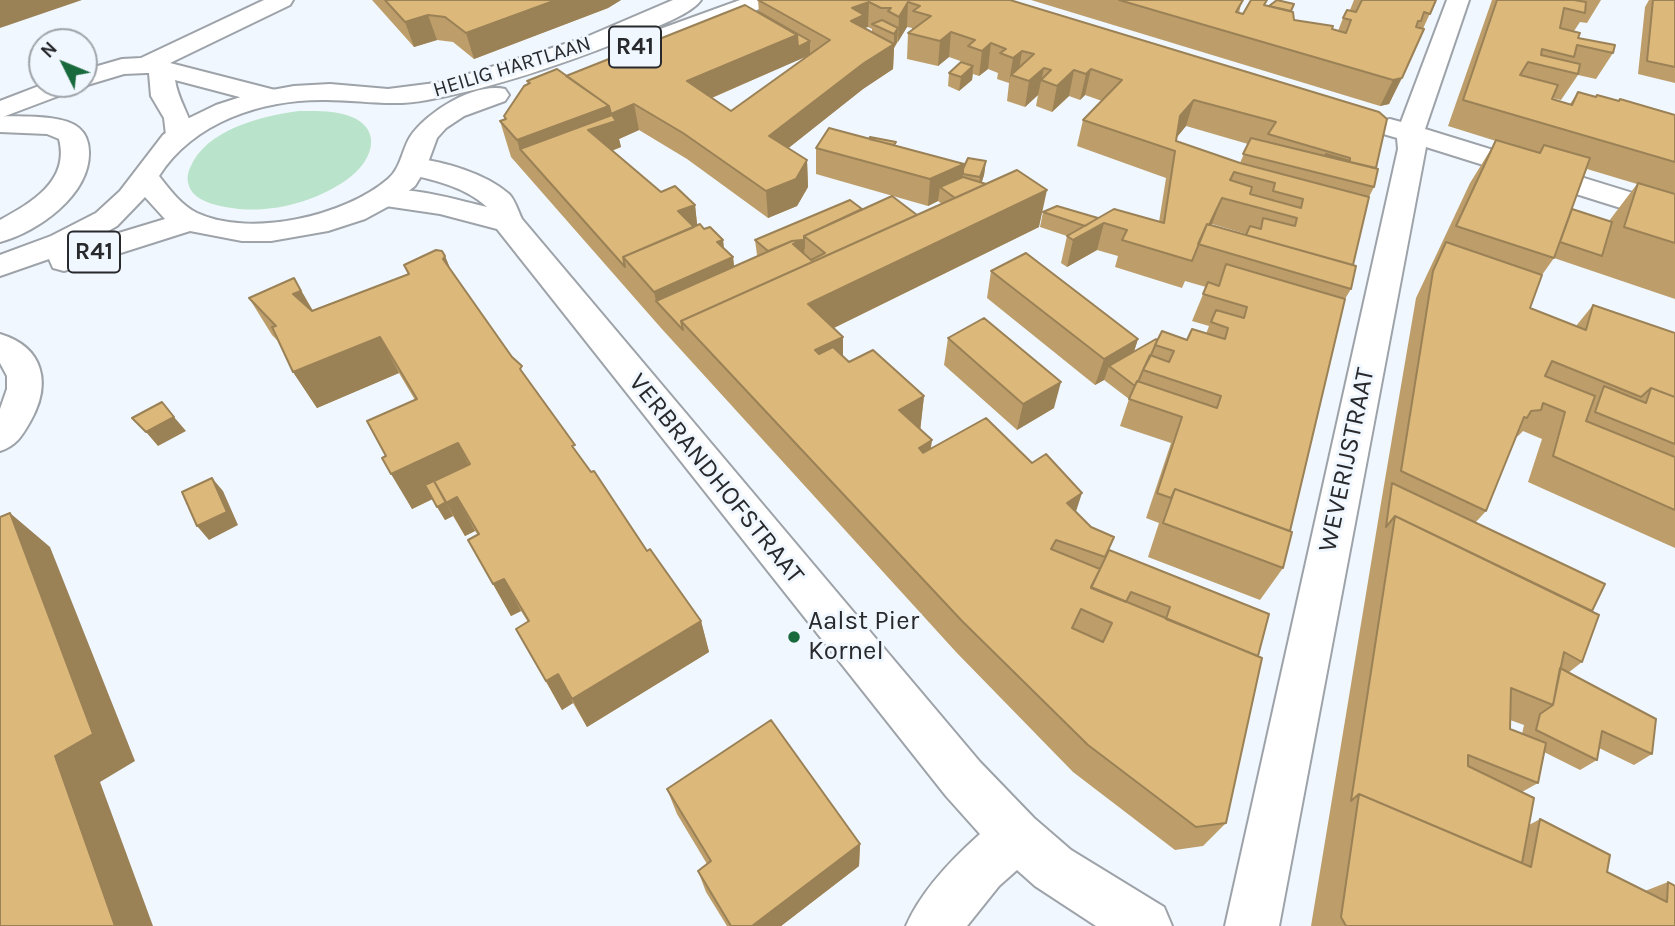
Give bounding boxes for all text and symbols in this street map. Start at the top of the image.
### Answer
road number: R41 [609,27,661,68]
north arrow [28,28,98,98]
street label: HEILIG HARTLAAN [430,31,594,103]
text: N [36,38,62,63]
road number: R41 [68,232,120,272]
street label: WEVERIJSTRAAT [1312,365,1382,555]
street label: VERBRANDHOFSTRAAT [622,368,810,590]
place label: Aalst Pier Kornel [808,606,919,668]
marker: Aalst Pier Kornel [786,629,802,645]

